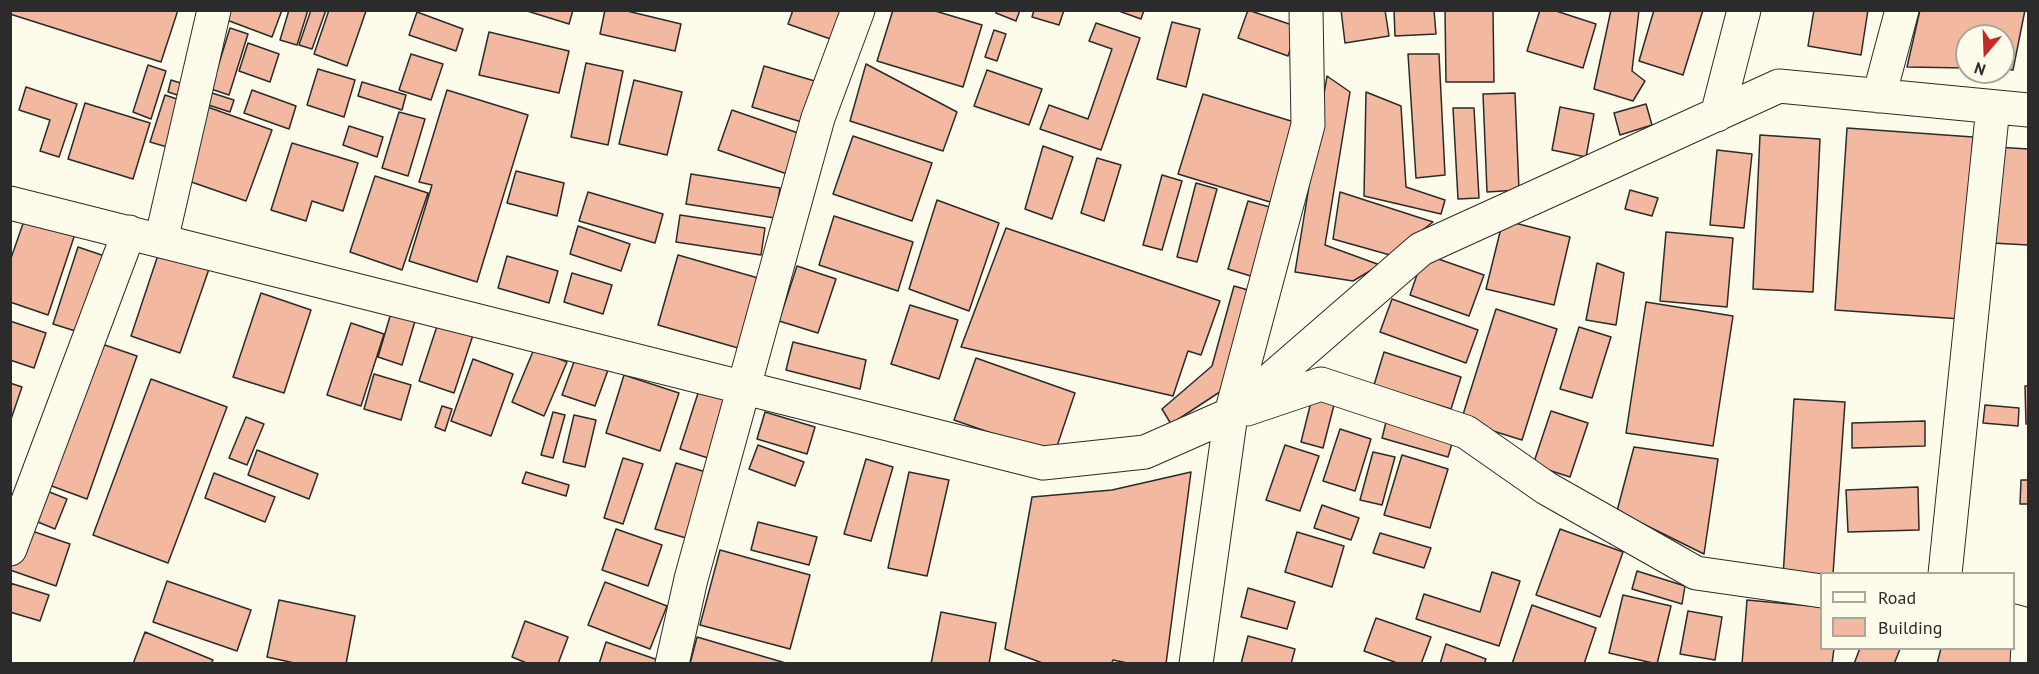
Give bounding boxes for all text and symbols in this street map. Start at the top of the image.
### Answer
north arrow [1955,24,2015,84]
text: N [1972,58,1988,80]
legend [1820,572,2015,650]
text: Road [1878,586,1916,609]
text: Building [1878,616,1942,639]

